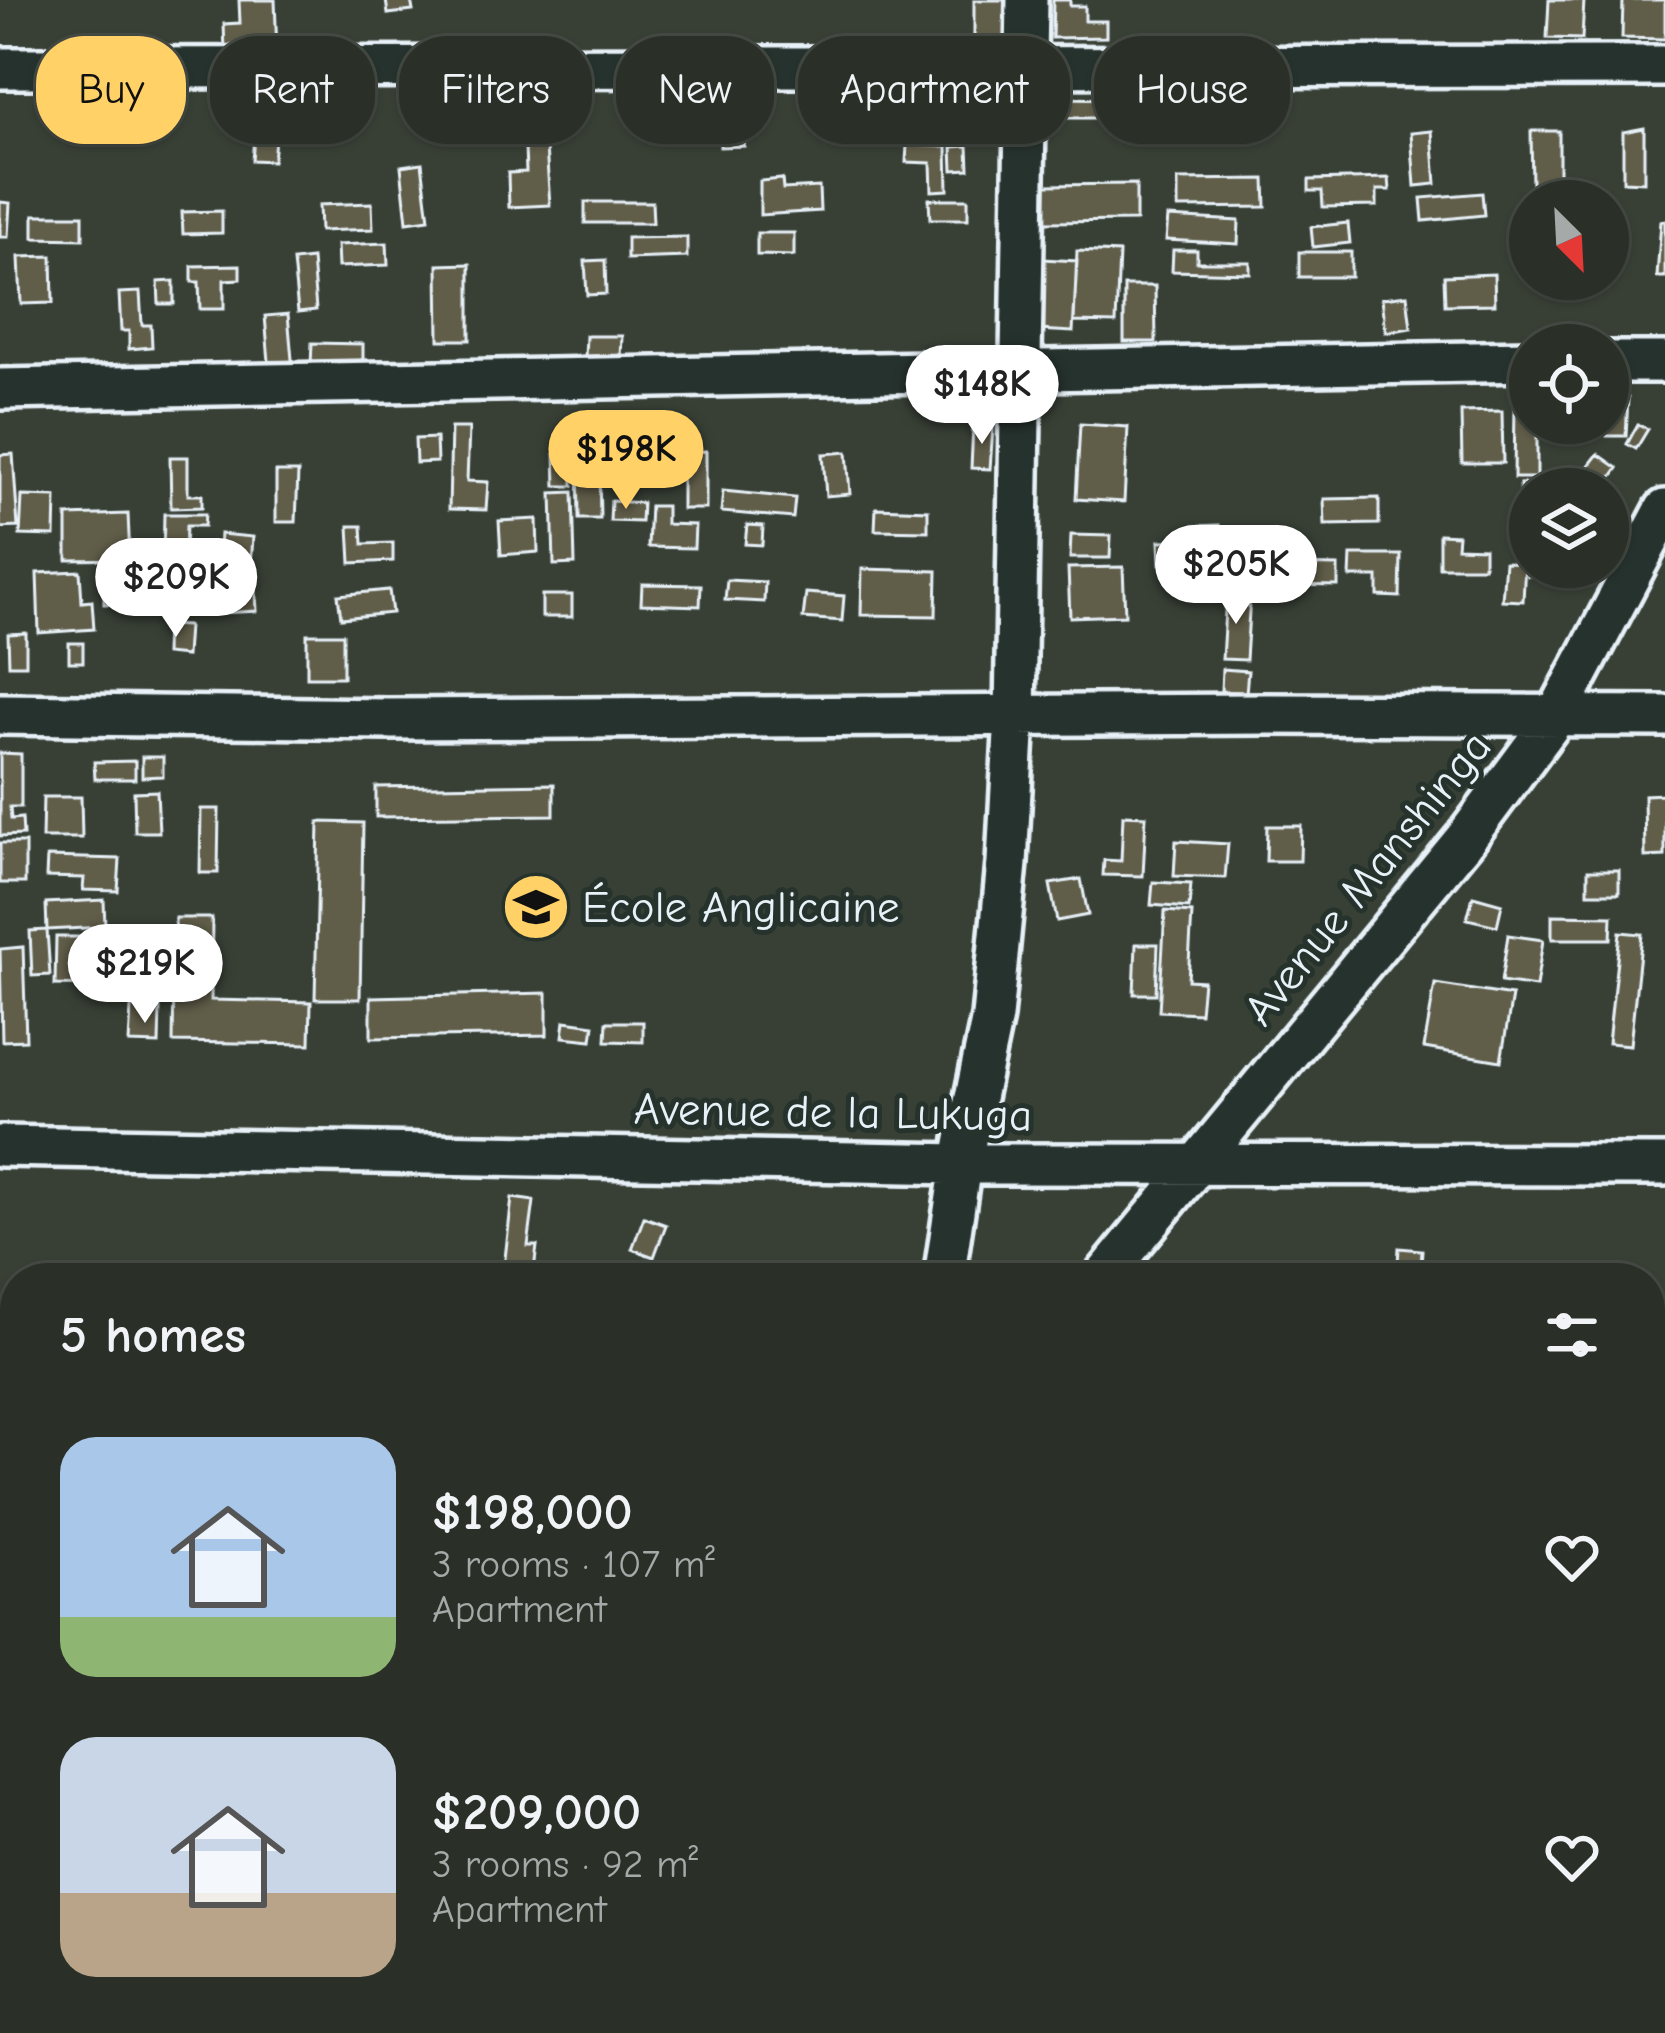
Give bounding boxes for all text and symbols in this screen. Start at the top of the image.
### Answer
chip: Buy [36,36,186,144]
chip: Rent [210,36,375,144]
chip: Filters [399,36,592,144]
chip: New [616,36,774,144]
chip: Apartment [798,36,1070,144]
chip: House [1094,36,1290,144]
north arrow [1509,180,1629,300]
map controls [1509,180,1629,588]
button: locate [1509,324,1629,444]
pin: $148K [898,345,1066,447]
text: $148K [933,361,1031,406]
pin: $198K [542,410,710,512]
text: $198K [575,426,677,471]
button: layers [1509,468,1629,588]
pin: $205K [1152,525,1320,627]
pin: $209K [92,538,260,640]
text: $205K [1182,541,1290,586]
text: $209K [122,554,230,599]
street label: Avenue Manshinga [1233,721,1501,1035]
school or university icon: École Anglicaine [501,872,571,942]
place label: École Anglicaine [582,881,900,933]
pin: $219K [61,924,229,1026]
text: $219K [95,940,195,985]
street label: Avenue de la Lukuga [633,1083,1033,1141]
icon: filters [1539,1302,1605,1368]
text: 5 homes [60,1306,246,1365]
text: $198,000 [432,1483,633,1542]
icon: home [156,1485,300,1629]
icon: heart [1539,1524,1605,1590]
text: 3 rooms · 107 m² [432,1542,715,1587]
text: Apartment [432,1587,607,1632]
text: $209,000 [432,1783,641,1842]
icon: home [156,1785,300,1929]
icon: heart [1539,1824,1605,1890]
text: 3 rooms · 92 m² [432,1842,698,1887]
text: Apartment [432,1887,607,1932]

